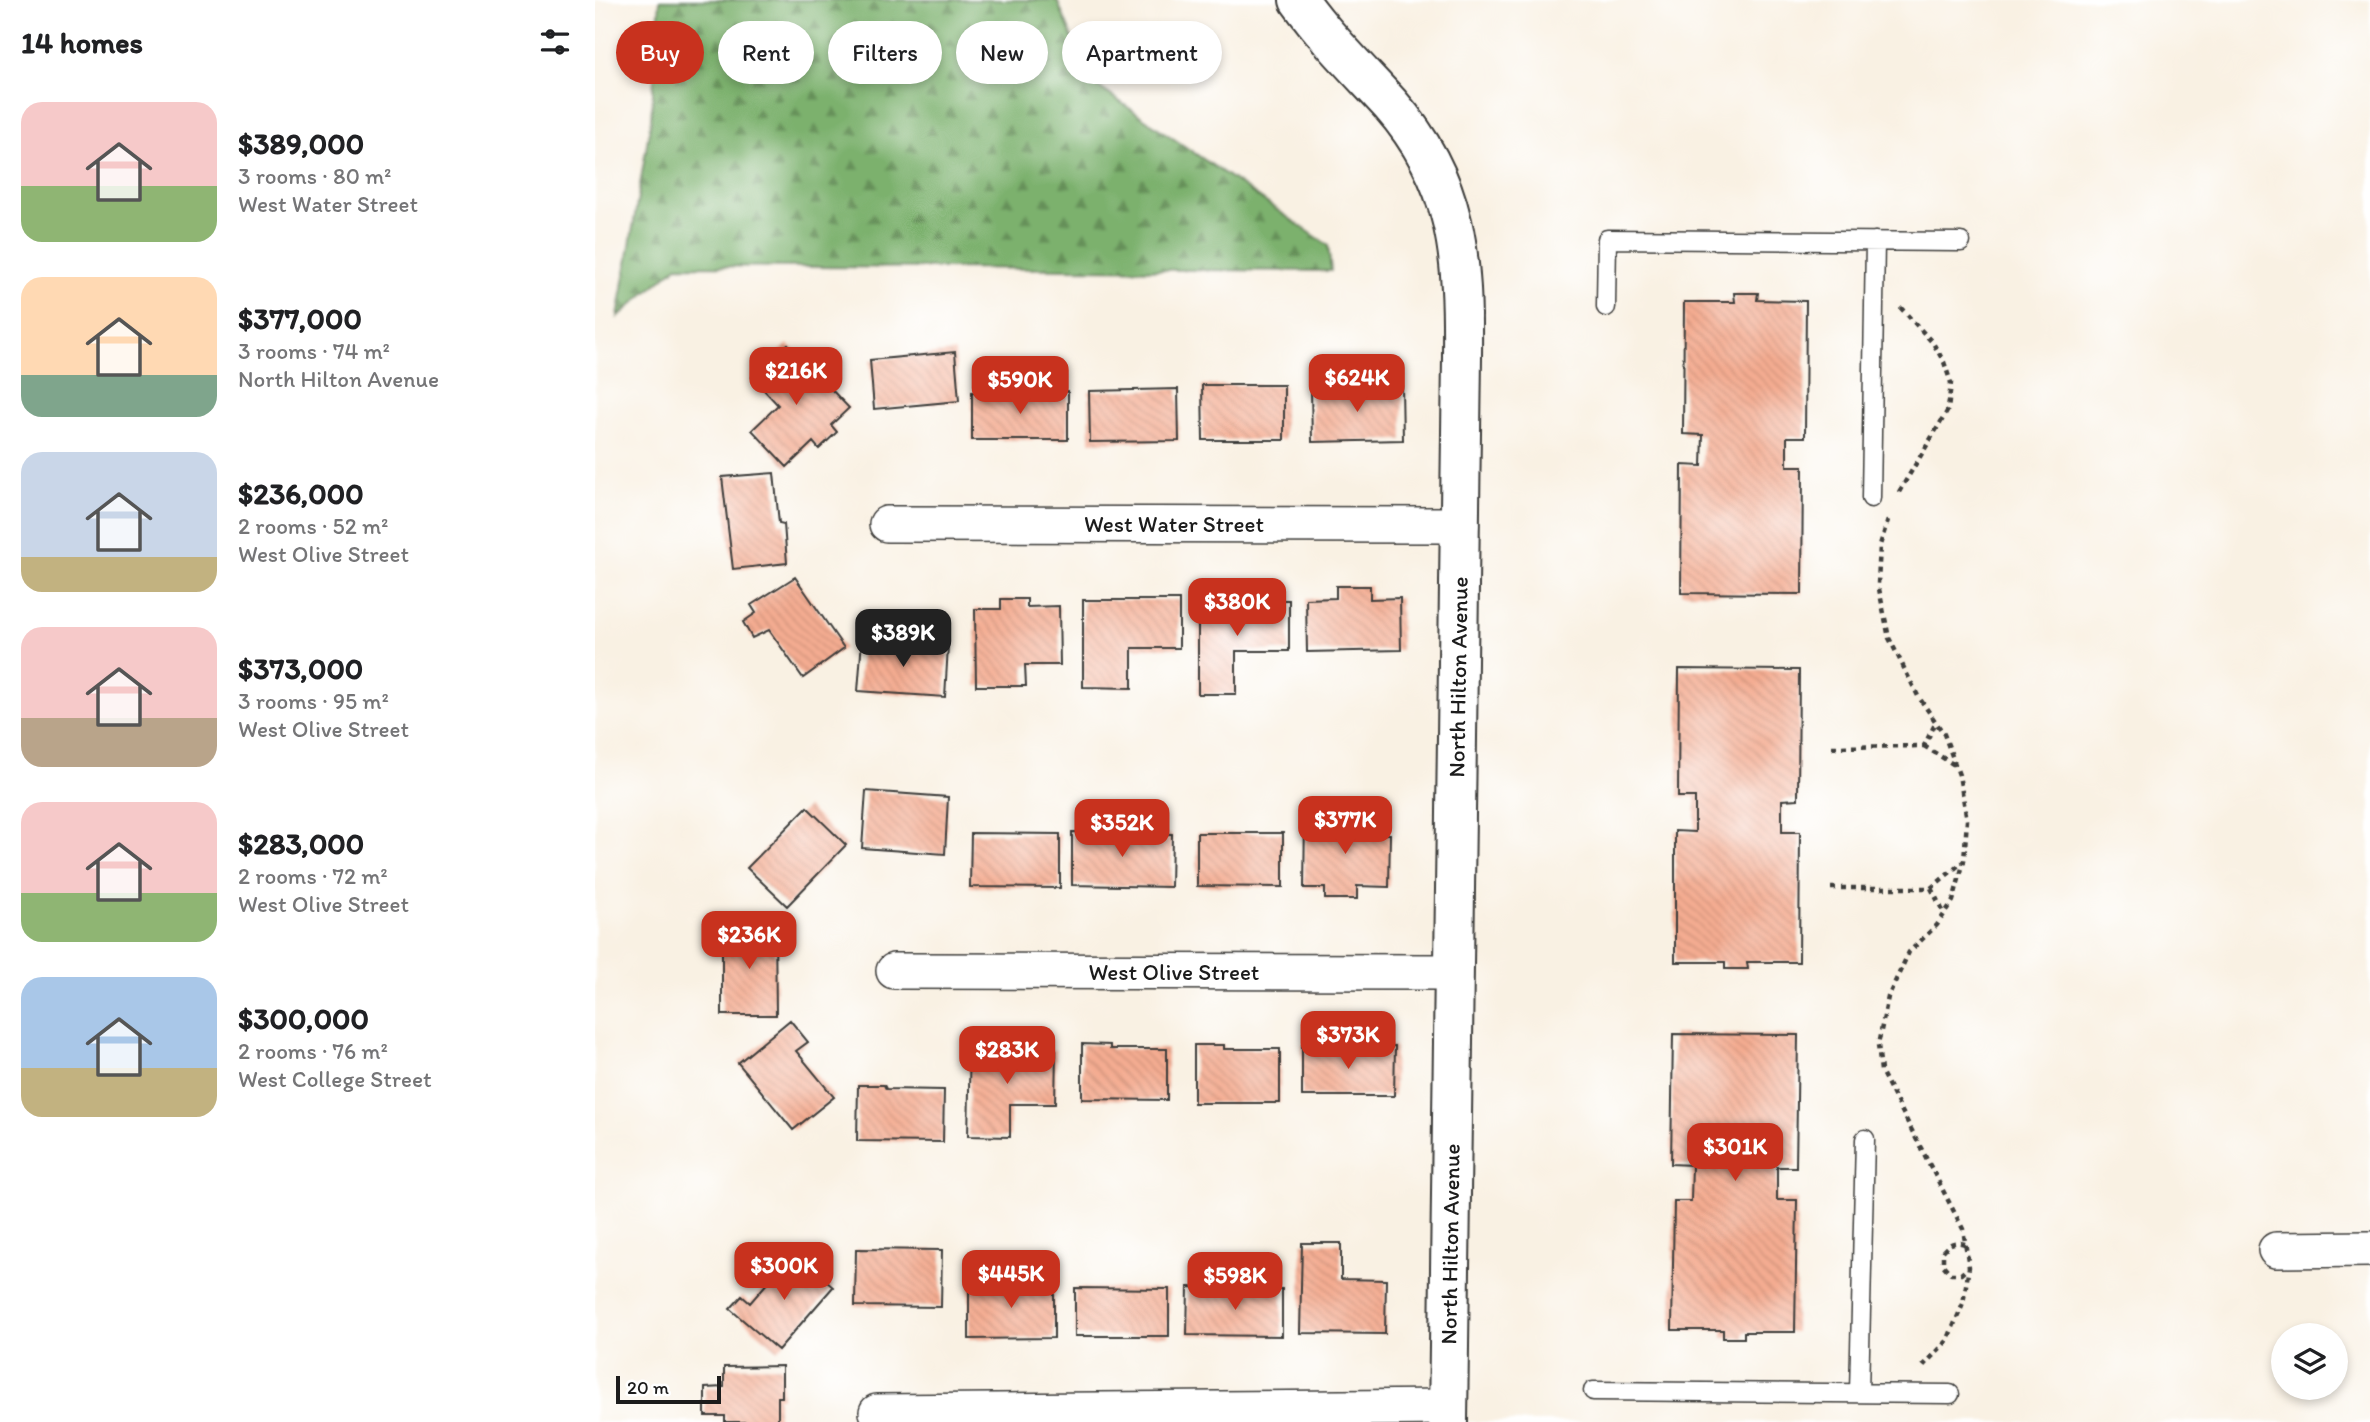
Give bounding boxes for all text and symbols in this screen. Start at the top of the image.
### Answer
chip: Buy [616,21,704,84]
chip: Rent [718,21,814,84]
chip: Filters [828,21,942,84]
chip: New [956,21,1048,84]
chip: Apartment [1062,21,1222,84]
icon: filters [536,23,574,61]
text: 14 homes [21,24,143,61]
text: $389,000 [238,125,364,162]
icon: home [77,130,161,214]
text: 3 rooms · 80 m² [238,162,392,190]
text: West Water Street [238,190,418,218]
text: $377,000 [238,300,362,337]
icon: home [77,305,161,389]
text: 3 rooms · 74 m² [238,337,390,365]
pin: $216K [747,348,845,407]
pin: $624K [1308,354,1406,414]
text: $216K [765,356,827,384]
pin: $590K [971,356,1069,416]
text: $624K [1325,363,1389,391]
text: North Hilton Avenue [238,365,439,393]
text: $590K [988,365,1052,393]
text: $236,000 [238,475,364,512]
icon: home [77,480,161,564]
street label: West Water Street [1084,510,1264,538]
text: 2 rooms · 52 m² [238,512,388,540]
text: West Olive Street [238,540,409,568]
street label: North Hilton Avenue [1442,576,1474,778]
pin: $380K [1188,578,1286,638]
text: $380K [1204,587,1270,615]
pin: $389K [854,610,952,669]
text: $389K [871,618,935,646]
text: $373,000 [238,650,363,687]
icon: home [77,655,161,739]
text: 3 rooms · 95 m² [238,687,389,715]
text: West Olive Street [238,715,409,743]
pin: $377K [1296,796,1394,856]
pin: $352K [1073,800,1171,859]
text: $377K [1314,805,1376,833]
text: $352K [1090,808,1154,836]
text: $283,000 [238,825,364,862]
icon: home [77,830,161,914]
text: 2 rooms · 72 m² [238,862,388,890]
text: West Olive Street [238,890,409,918]
pin: $236K [700,912,798,971]
text: $236K [717,920,781,948]
street label: West Olive Street [1088,958,1260,986]
text: $300,000 [238,1000,369,1037]
icon: home [77,1005,161,1089]
pin: $373K [1299,1012,1397,1071]
text: $373K [1317,1020,1379,1048]
pin: $283K [958,1026,1056,1086]
text: $283K [975,1035,1039,1063]
text: 2 rooms · 76 m² [238,1037,388,1065]
text: West College Street [238,1065,432,1093]
pin: $301K [1686,1124,1784,1183]
text: $301K [1703,1132,1767,1160]
street label: North Hilton Avenue [1434,1143,1466,1345]
pin: $300K [735,1242,833,1302]
pin: $445K [962,1250,1060,1310]
text: $300K [750,1251,818,1279]
pin: $598K [1186,1252,1284,1312]
text: $445K [978,1259,1044,1287]
text: $598K [1203,1261,1267,1289]
map controls [2271,1323,2348,1400]
button: layers [2271,1323,2348,1400]
scale bar [616,1373,721,1405]
text: 20 m [627,1376,669,1399]

